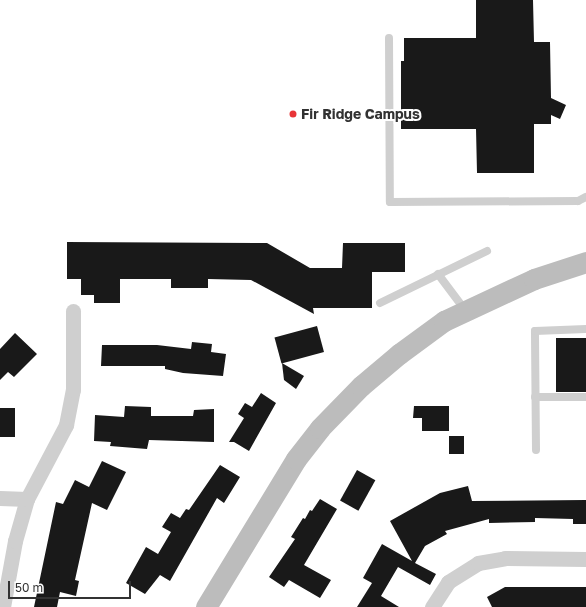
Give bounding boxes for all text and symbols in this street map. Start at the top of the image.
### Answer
place label: Fir Ridge Campus [301,106,420,122]
marker: Fir Ridge Campus [288,109,298,119]
scale bar [10,573,133,599]
text: 50 m [15,580,43,595]

